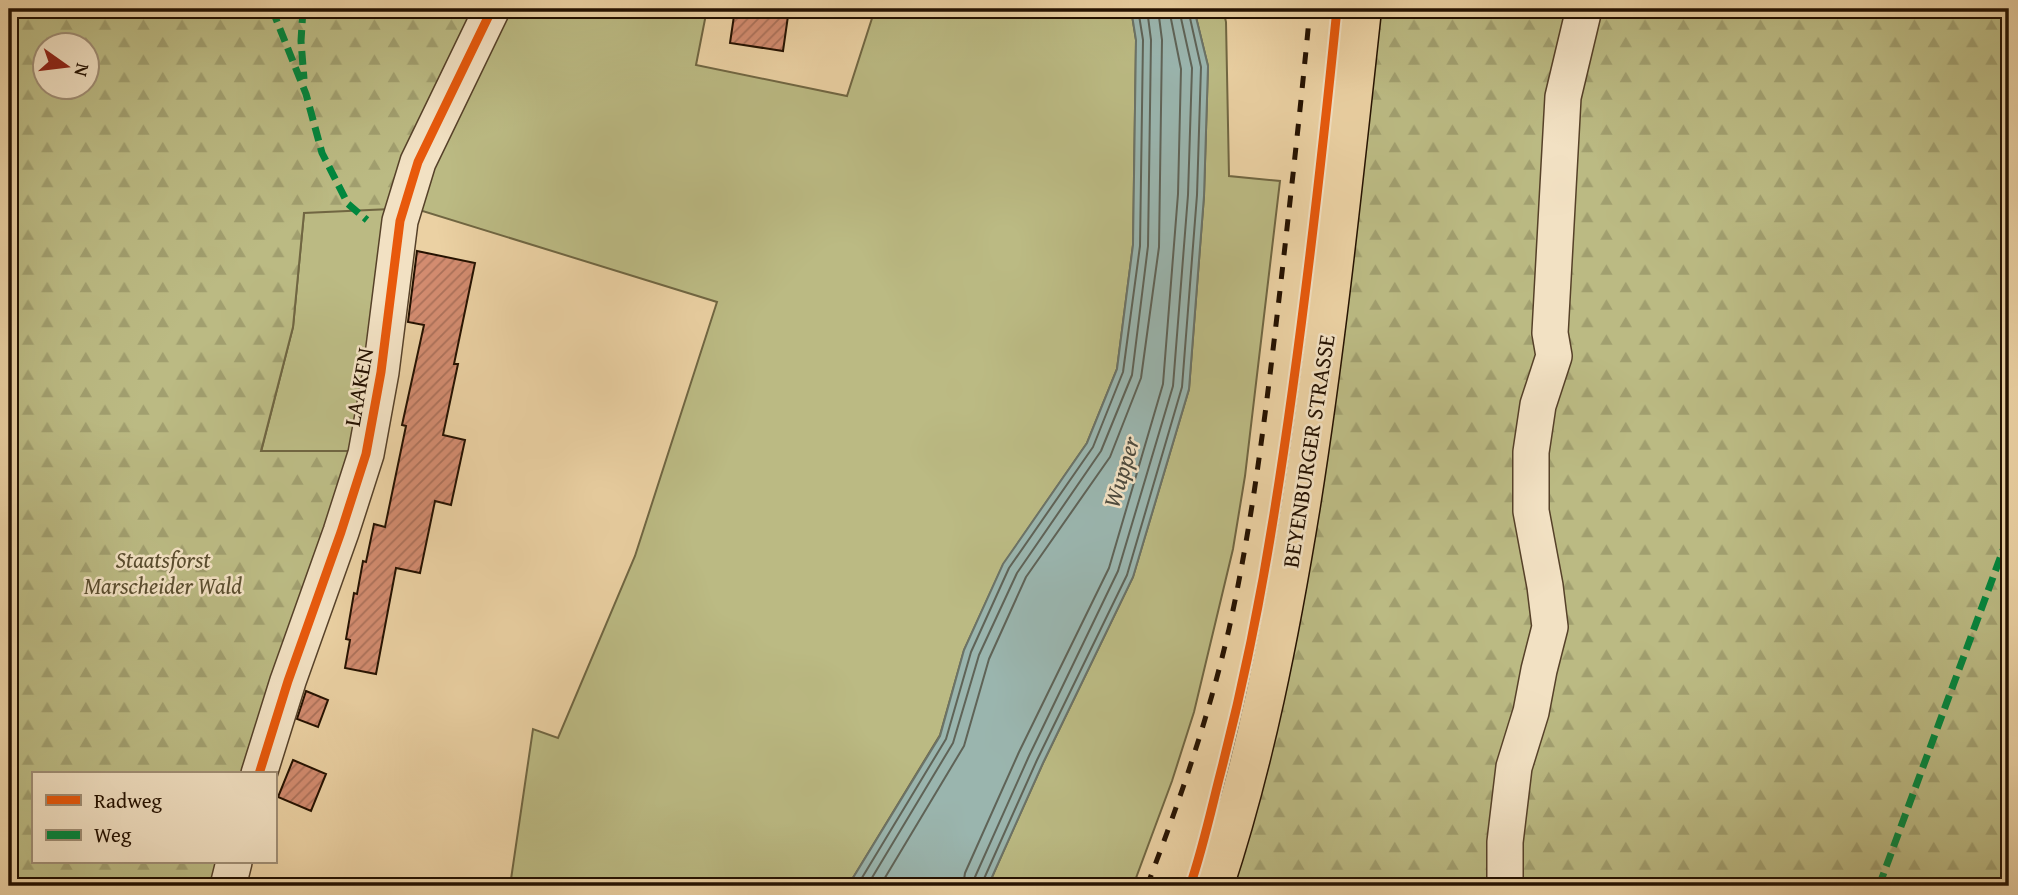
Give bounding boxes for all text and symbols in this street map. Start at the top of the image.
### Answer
north arrow [32,32,102,102]
text: N [67,61,98,80]
street label: BEYENBURGER STRASSE [1273,332,1343,570]
street label: LAAKEN [335,345,381,429]
water label: Wupper [1094,431,1149,512]
park label: Staatsforst Marscheider Wald [84,543,242,602]
legend [32,772,276,864]
text: Radweg [94,785,163,816]
text: Weg [94,819,132,850]

